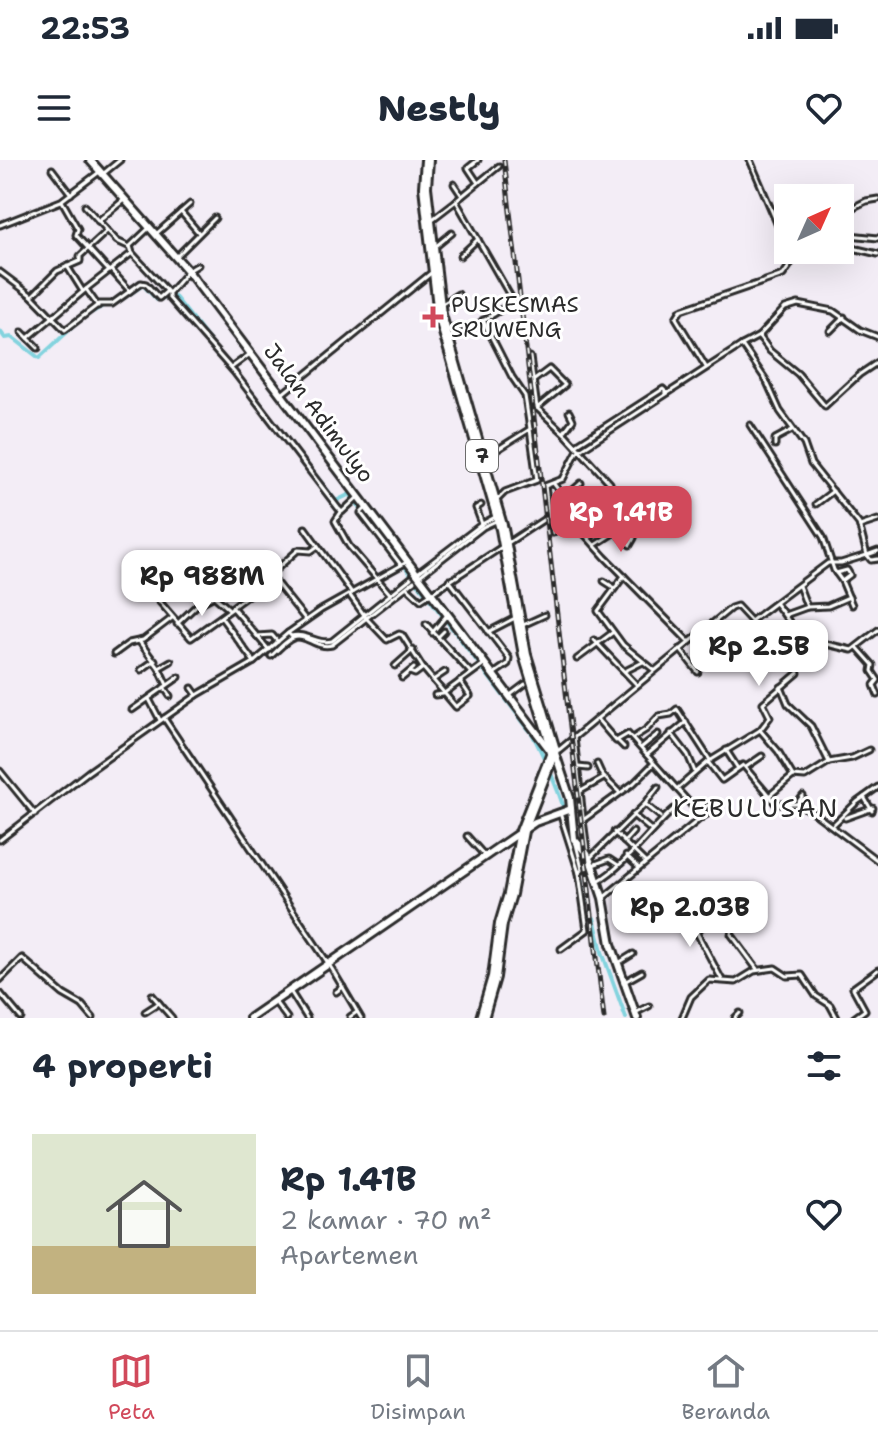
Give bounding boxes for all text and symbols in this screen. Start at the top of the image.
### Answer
text: 22:53 [40,8,130,49]
text: Nestly [378,84,500,133]
icon: menu [32,86,76,130]
icon: heart [802,86,846,130]
north arrow [774,184,854,264]
map controls [774,184,854,264]
place label: PUSKESMAS SRUWENG [451,290,579,344]
marker: PUSKESMAS SRUWENG [422,306,444,328]
street label: Jalan Adimulyo [257,338,381,488]
road number: 7 [466,440,498,472]
pin: Rp 1.41B [538,486,704,554]
text: Rp 1.41B [569,494,673,529]
pin: Rp 988M [128,550,276,618]
text: Rp 988M [139,558,265,593]
pin: Rp 2.5B [685,620,833,688]
text: Rp 2.5B [708,628,810,663]
district label: KEBULUSAN [673,790,839,825]
pin: Rp 2.03B [607,881,773,949]
text: Rp 2.03B [630,889,750,924]
text: 4 properti [32,1043,213,1089]
icon: filters [802,1044,846,1088]
text: Rp 1.41B [280,1156,417,1202]
icon: home [96,1166,192,1262]
icon: heart [802,1192,846,1236]
text: 2 kamar · 70 m² [280,1202,492,1237]
text: Apartemen [280,1237,419,1272]
tab: Peta [108,1349,155,1426]
tab: Disimpan [371,1349,466,1426]
tab: Beranda [682,1349,770,1426]

